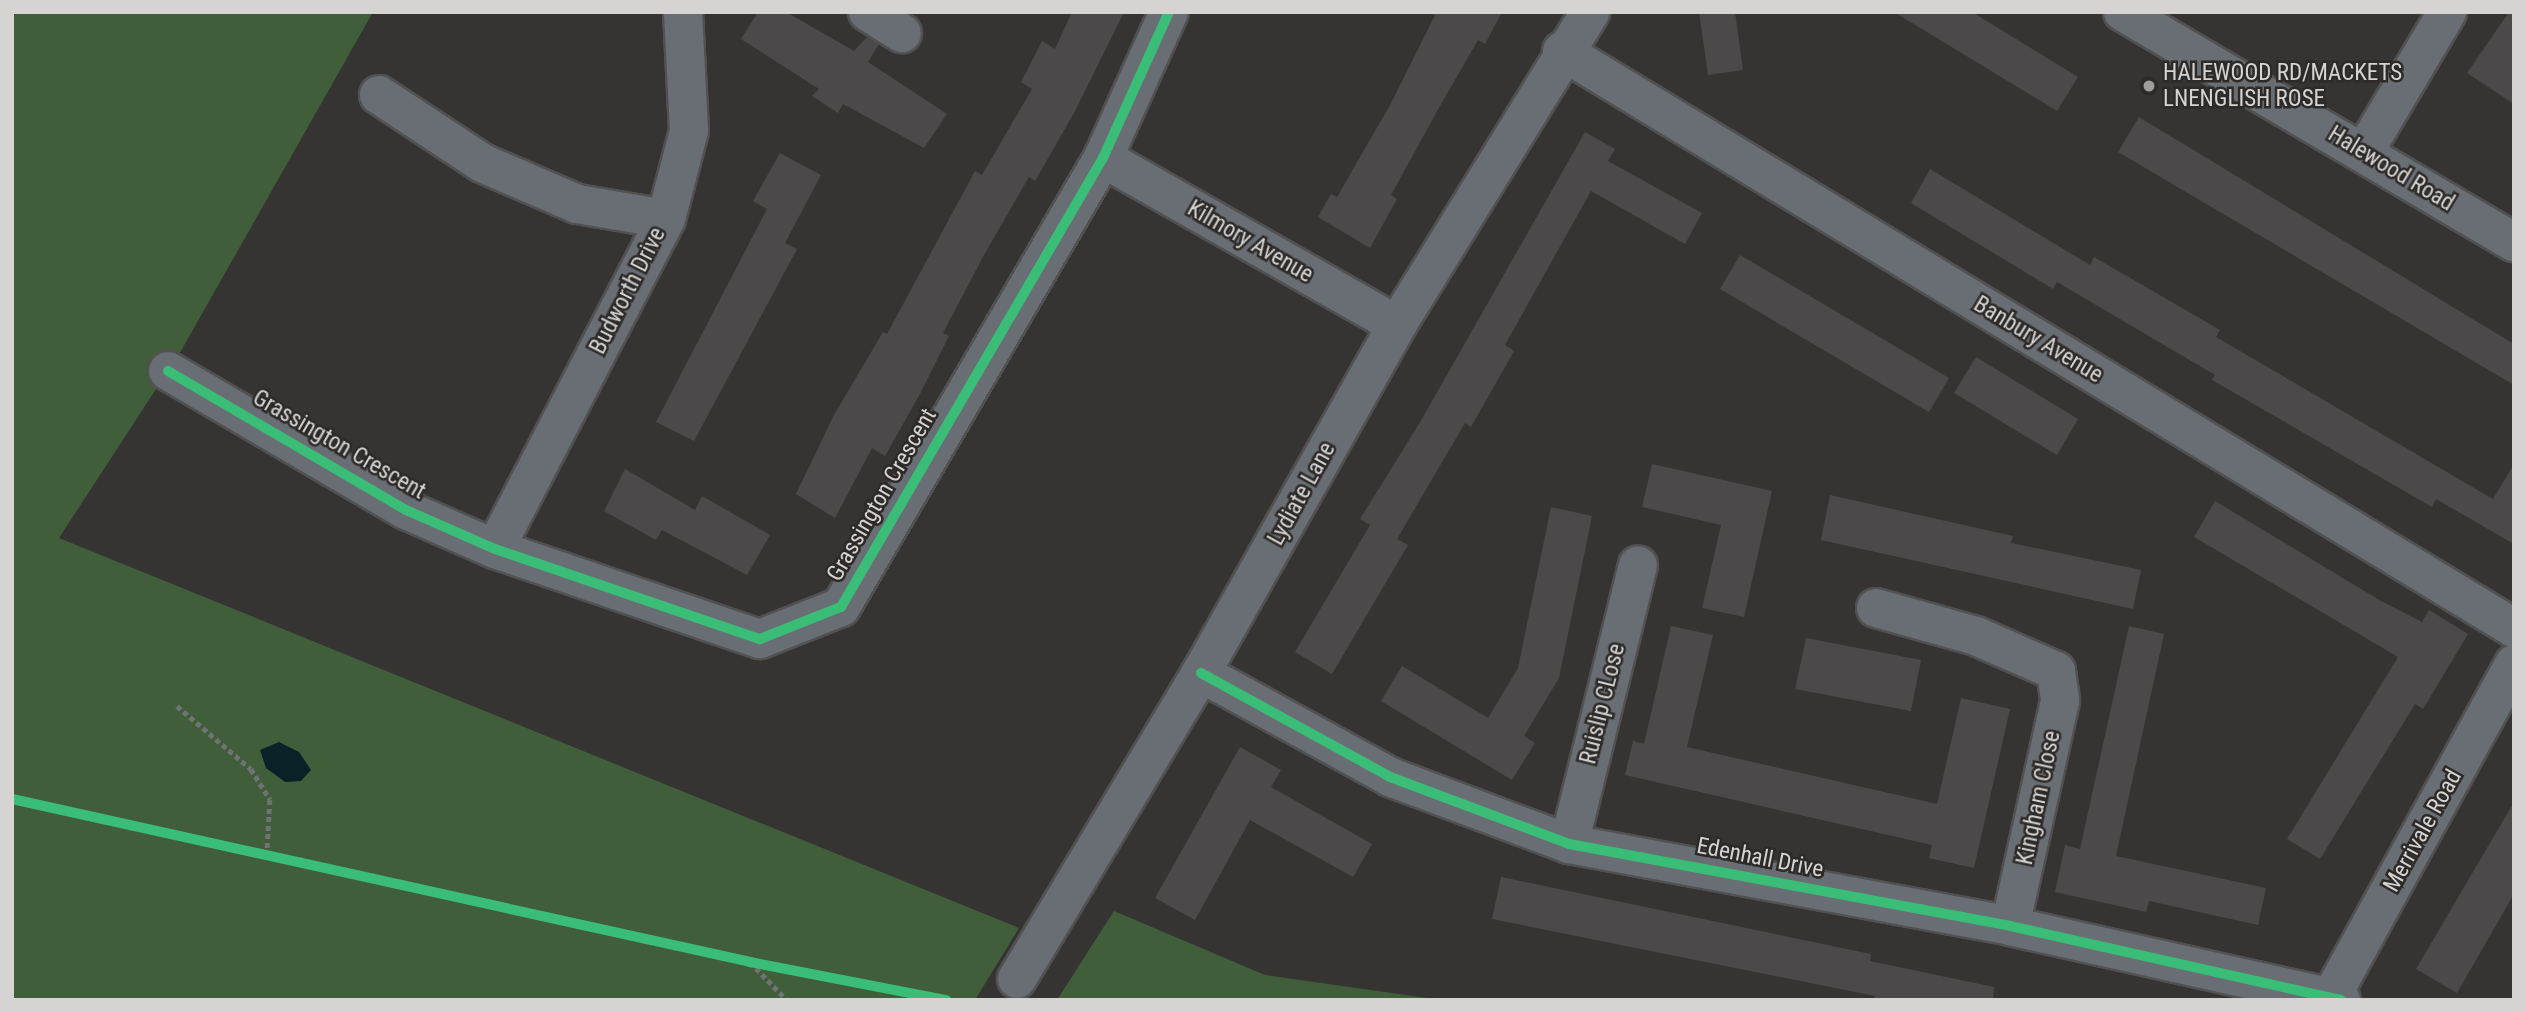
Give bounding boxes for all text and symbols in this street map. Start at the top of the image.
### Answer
place label: HALEWOOD RD/MACKETS LNENGLISH ROSE [2163,59,2402,113]
marker: HALEWOOD RD/MACKETS LNENGLISH ROSE [2141,78,2157,94]
street label: Halewood Road [2323,121,2459,217]
street label: Kilmory Avenue [1182,195,1318,289]
street label: Budworth Drive [584,223,672,359]
street label: Banbury Avenue [1969,291,2107,389]
street label: Grassington Crescent [248,384,430,506]
street label: Grassington Crescent [821,404,943,586]
street label: Lydiate Lane [1262,438,1342,550]
street label: Ruislip CLose [1575,641,1631,767]
street label: Kingham Close [2011,729,2067,867]
street label: Merrivale Road [2378,765,2468,897]
street label: Edenhall Drive [1694,832,1826,884]

